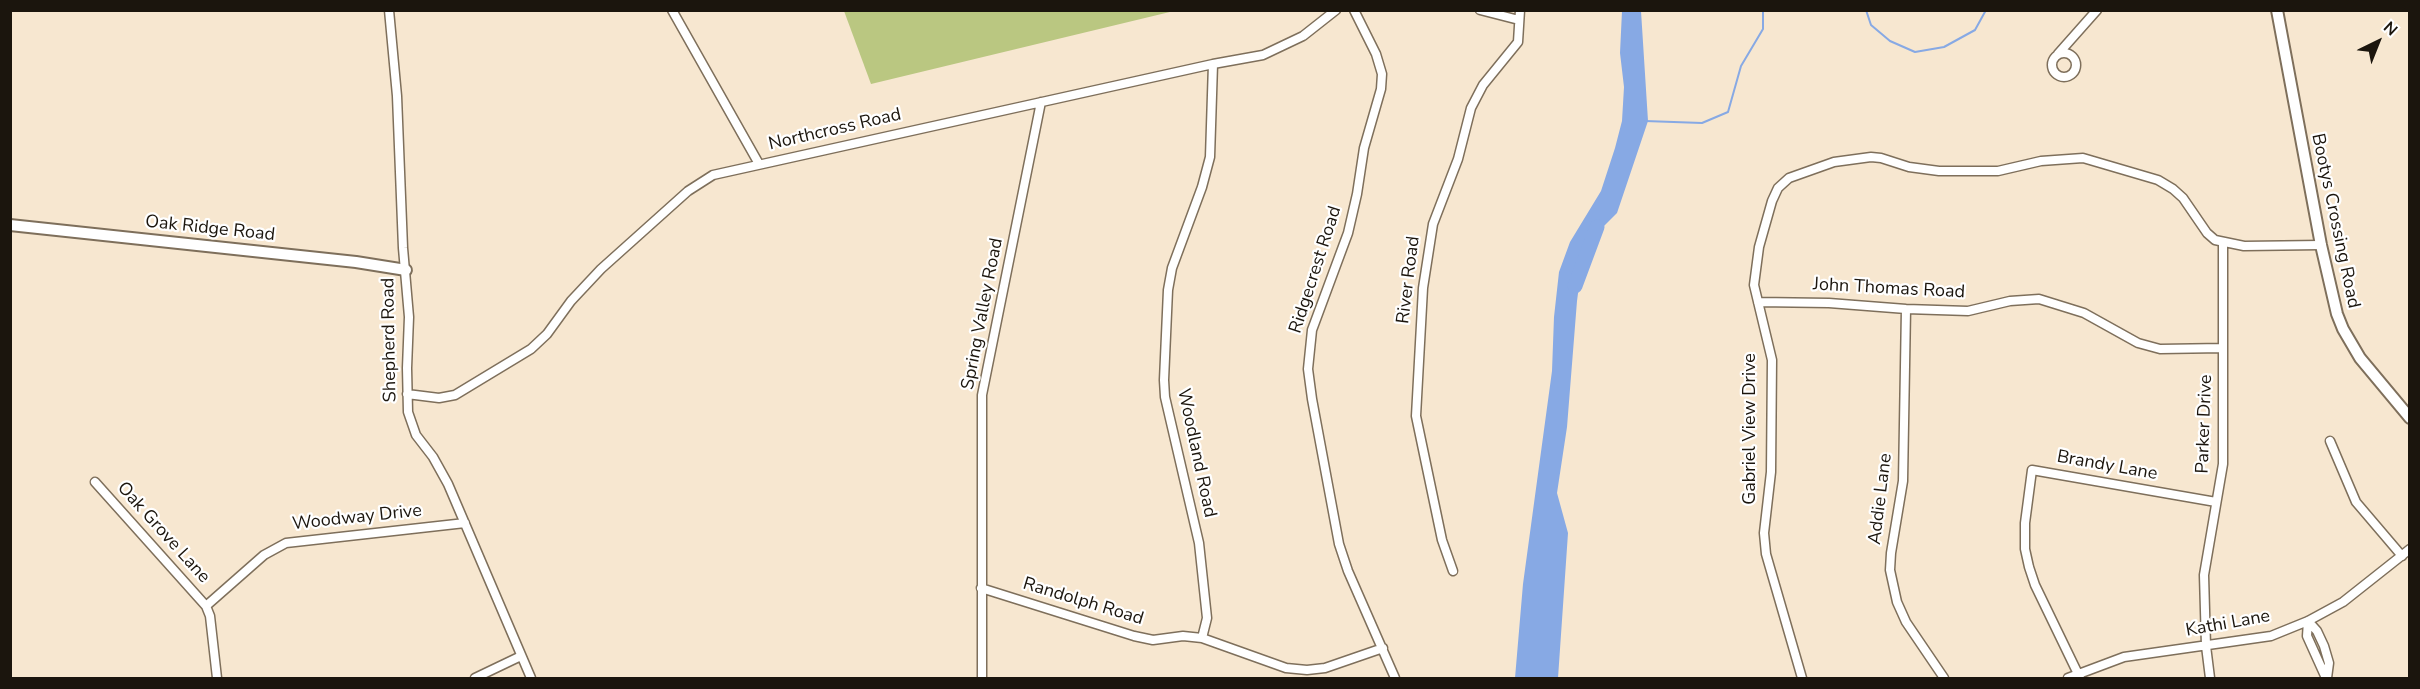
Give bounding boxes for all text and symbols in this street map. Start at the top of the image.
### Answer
north arrow [2348,12,2408,72]
text: N [2378,17,2402,41]
street label: Northcross Road [767,104,903,156]
street label: Bootys Crossing Road [2306,132,2364,310]
street label: Ridgecrest Road [1285,204,1347,336]
street label: Oak Ridge Road [144,211,276,247]
street label: River Road [1393,235,1425,325]
street label: Spring Valley Road [958,236,1008,392]
street label: John Thomas Road [1812,274,1966,304]
street label: Shepherd Road [378,278,402,402]
street label: Gabriel View Drive [1740,353,1762,505]
street label: Parker Drive [2192,374,2218,474]
street label: Woodland Road [1172,387,1220,519]
street label: Brandy Lane [2055,447,2159,485]
street label: Addie Lane [1865,452,1897,546]
street label: Oak Grove Lane [112,478,214,588]
street label: Woodway Drive [291,500,423,536]
street label: Randolph Road [1020,573,1146,631]
street label: Kathi Lane [2184,606,2272,642]

